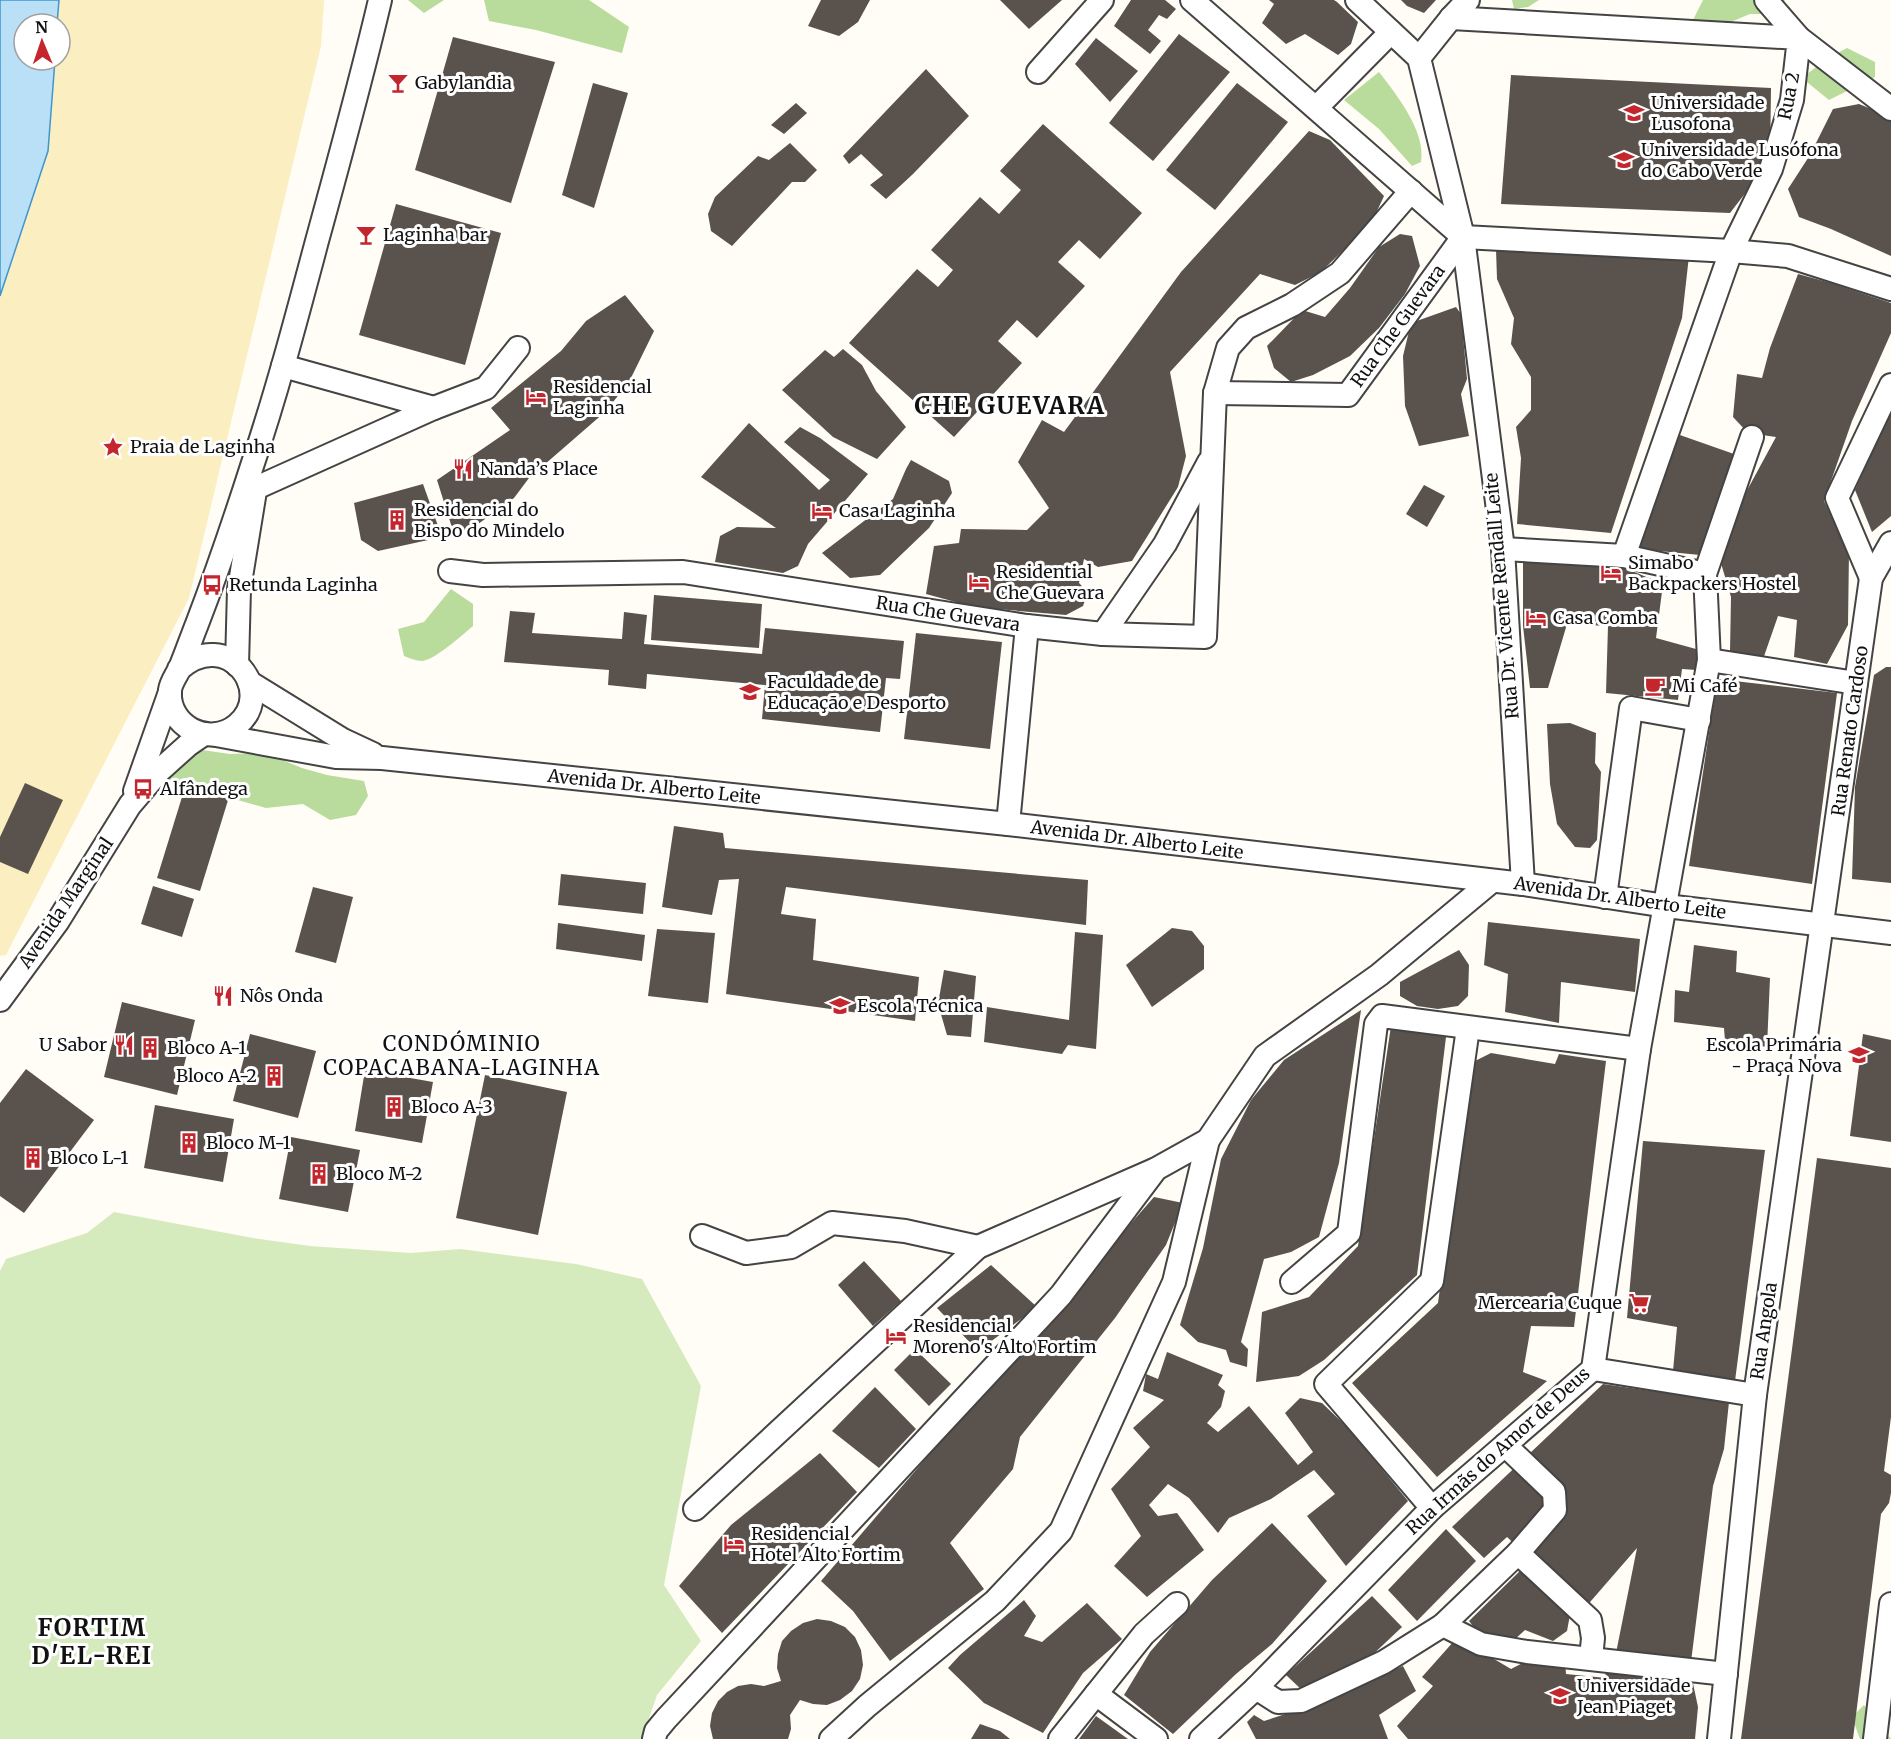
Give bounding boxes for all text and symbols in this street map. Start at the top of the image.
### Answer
north arrow [12,12,72,72]
text: N [35,17,49,37]
street label: Rua 2 [1773,70,1804,122]
bar icon: Gabylandia [386,71,410,95]
place label: Gabylandia [415,71,512,94]
place label: Universidade Lusofona [1651,91,1764,135]
school or university icon: Universidade Lusofona [1622,101,1646,125]
place label: Universidade Lusófona do Cabo Verde [1641,138,1839,182]
school or university icon: Universidade Lusófona do Cabo Verde [1612,148,1636,172]
bar icon: Laginha bar [354,223,378,247]
place label: Laginha bar [383,223,488,246]
street label: Rua Che Guevara [1345,260,1450,391]
place label: Residencial Laginha [553,375,652,419]
hotel icon: Residencial Laginha [524,385,548,409]
district label: CHE GUEVARA [915,390,1105,421]
place icon: Praia de Laginha [101,435,125,459]
place label: Praia de Laginha [130,435,276,458]
restaurant icon: Nanda’s Place [451,457,475,481]
place label: Nanda’s Place [480,457,598,480]
street label: Rua Dr. Vicente Rendall Leite [1479,472,1524,720]
place label: Residencial do Bispo do Mindelo [414,498,564,542]
hotel icon: Casa Laginha [810,499,834,523]
place label: Casa Laginha [839,499,956,522]
building icon: Residencial do Bispo do Mindelo [385,508,409,532]
place label: Simabo Backpackers Hostel [1628,551,1797,595]
place label: Residential Che Guevara [996,560,1105,604]
hotel icon: Simabo Backpackers Hostel [1599,561,1623,585]
hotel icon: Residential Che Guevara [967,570,991,594]
bus stop icon: Retunda Laginha [200,573,224,597]
place label: Retunda Laginha [229,573,378,596]
street label: Rua Che Guevara [874,591,1022,636]
hotel icon: Casa Comba [1524,606,1548,630]
place label: Casa Comba [1553,606,1658,629]
street label: Rua Renato Cardoso [1826,644,1873,818]
place label: Faculdade de Educação e Desporto [767,670,946,714]
cafe icon: Mi Café [1643,674,1667,698]
place label: Mi Café [1672,674,1737,697]
school or university icon: Faculdade de Educação e Desporto [738,680,762,704]
street label: Avenida Dr. Alberto Leite [545,764,762,809]
bus stop icon: Alfândega [131,777,155,801]
place label: Alfândega [159,777,248,800]
street label: Avenida Dr. Alberto Leite [1028,815,1245,864]
street label: Avenida Marginal [13,833,118,973]
street label: Avenida Dr. Alberto Leite [1512,871,1728,924]
restaurant icon: Nôs Onda [211,984,235,1008]
place label: Nôs Onda [240,984,324,1007]
school or university icon: Escola Técnica [828,994,852,1018]
place label: Escola Técnica [857,994,984,1017]
district label: CONDÓMINIO COPACABANA-LAGINHA [323,1030,601,1081]
place label: U Sabor [39,1033,107,1056]
restaurant icon: U Sabor [112,1033,136,1057]
place label: Escola Primária - Praça Nova [1706,1033,1842,1077]
building icon: Bloco A-1 [138,1036,162,1060]
place label: Bloco A-1 [167,1036,246,1059]
school or university icon: Escola Primária - Praça Nova [1847,1043,1871,1067]
place label: Bloco A-2 [176,1064,257,1087]
building icon: Bloco A-2 [262,1064,286,1088]
building icon: Bloco A-3 [382,1095,406,1119]
place label: Bloco A-3 [411,1095,493,1118]
building icon: Bloco M-1 [177,1131,201,1155]
place label: Bloco M-1 [206,1131,291,1154]
building icon: Bloco L-1 [21,1146,45,1170]
place label: Bloco L-1 [50,1146,128,1169]
building icon: Bloco M-2 [307,1162,331,1186]
place label: Bloco M-2 [336,1162,422,1185]
street label: Rua Angola [1745,1280,1782,1381]
place label: Mercearia Cuque [1478,1291,1622,1314]
supermarket icon: Mercearia Cuque [1627,1291,1651,1315]
place label: Residencial Moreno's Alto Fortim [913,1314,1097,1358]
hotel icon: Residencial Moreno's Alto Fortim [884,1324,908,1348]
street label: Rua Irmãs do Amor de Deus [1401,1362,1595,1539]
place label: Residencial Hotel Alto Fortim [751,1522,901,1566]
hotel icon: Residencial Hotel Alto Fortim [722,1532,746,1556]
district label: FORTIM D'EL-REI [31,1612,153,1671]
place label: Universidade Jean Piaget [1576,1674,1690,1718]
school or university icon: Universidade Jean Piaget [1548,1684,1572,1708]

